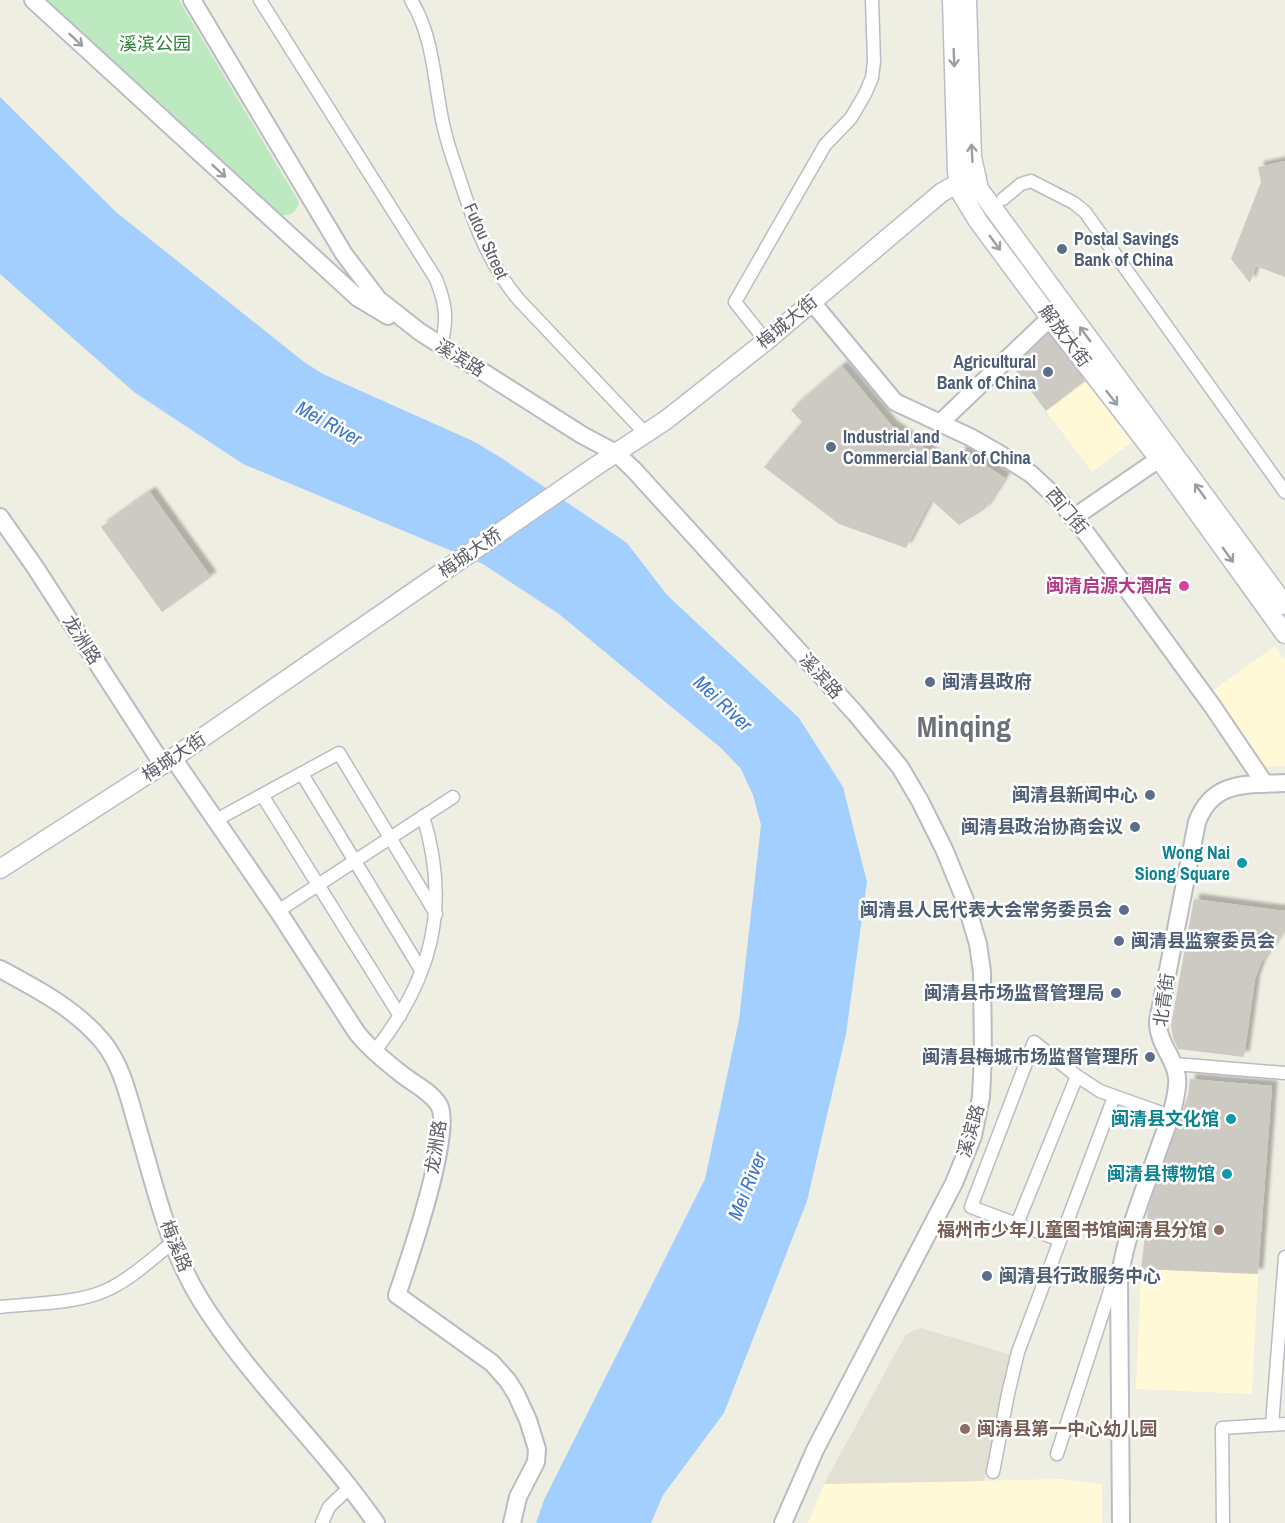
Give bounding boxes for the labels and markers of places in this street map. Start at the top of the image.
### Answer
place label: Postal Savings Bank of China [1074,226,1179,272]
marker: Postal Savings Bank of China [1055,242,1069,256]
place label: Agricultural Bank of China [937,349,1037,395]
marker: Agricultural Bank of China [1041,365,1055,379]
place label: Industrial and Commercial Bank of China [843,424,1032,470]
marker: Industrial and Commercial Bank of China [824,440,838,454]
place label: 闽清启源大酒店 [1046,573,1172,598]
marker: 闽清启源大酒店 [1177,579,1191,593]
place label: 闽清县政府 [942,669,1032,694]
marker: 闽清县政府 [923,675,937,689]
place label: 闽清县新闻中心 [1012,782,1138,807]
marker: 闽清县新闻中心 [1143,788,1157,802]
place label: 闽清县政治协商会议 [961,814,1123,839]
marker: 闽清县政治协商会议 [1128,820,1142,834]
place label: Wong Nai Siong Square [1135,840,1230,886]
marker: Wong Nai Siong Square [1235,856,1249,870]
place label: 闽清县人民代表大会常务委员会 [860,897,1112,922]
marker: 闽清县人民代表大会常务委员会 [1117,903,1131,917]
place label: 闽清县监察委员会 [1131,928,1275,953]
marker: 闽清县监察委员会 [1112,934,1126,948]
place label: 闽清县市场监督管理局 [924,980,1104,1005]
marker: 闽清县市场监督管理局 [1109,986,1123,1000]
place label: 闽清县梅城市场监督管理所 [922,1044,1138,1069]
marker: 闽清县梅城市场监督管理所 [1143,1050,1157,1064]
place label: 闽清县文化馆 [1111,1106,1219,1131]
marker: 闽清县文化馆 [1224,1112,1238,1126]
place label: 闽清县博物馆 [1107,1161,1215,1186]
marker: 闽清县博物馆 [1220,1167,1234,1181]
place label: 福州市少年儿童图书馆闽清县分馆 [937,1217,1207,1242]
marker: 福州市少年儿童图书馆闽清县分馆 [1212,1223,1226,1237]
place label: 闽清县行政服务中心 [999,1263,1161,1288]
marker: 闽清县行政服务中心 [980,1269,994,1283]
place label: 闽清县第一中心幼儿园 [977,1416,1157,1441]
marker: 闽清县第一中心幼儿园 [958,1422,972,1436]

